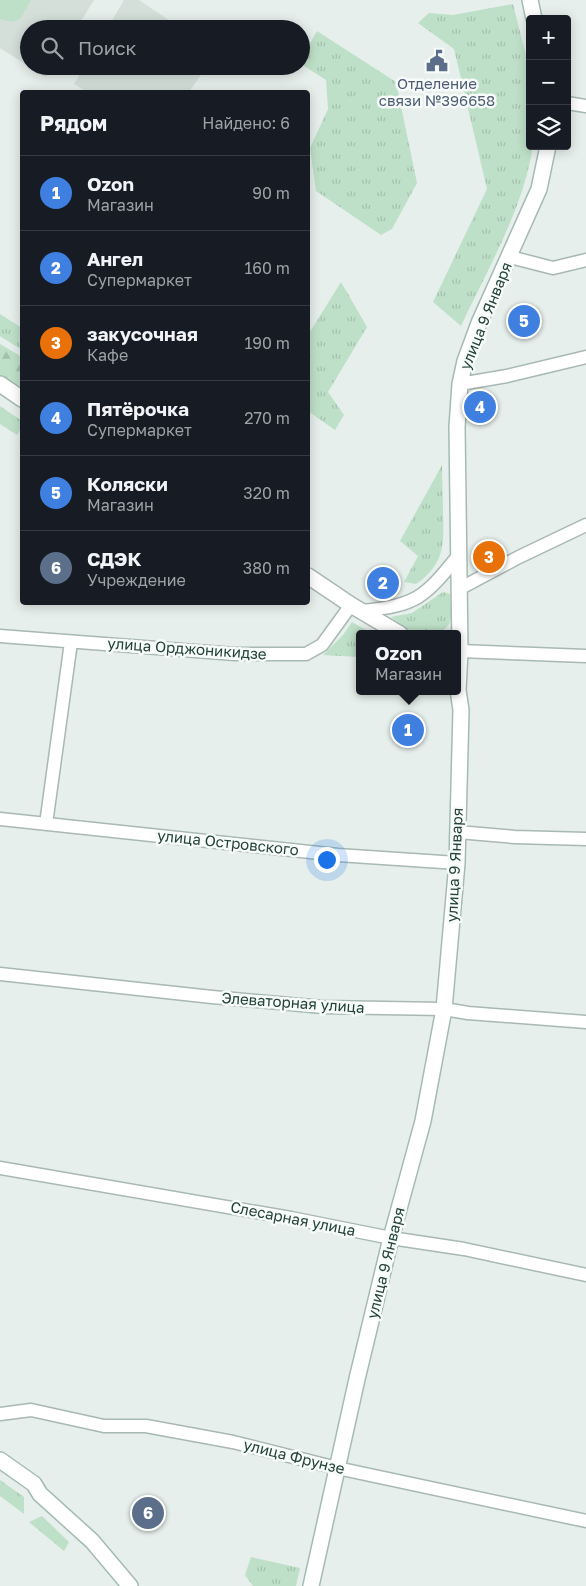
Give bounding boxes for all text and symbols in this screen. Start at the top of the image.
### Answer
map controls [526,15,571,150]
button: + [526,15,571,60]
search box [20,20,310,75]
icon: search [38,34,66,62]
text: Поиск [78,36,137,59]
public building icon: Отделение связи №396658 [424,48,450,74]
button: − [526,60,571,105]
place label: Отделение связи №396658 [379,74,495,109]
button: layers [526,105,571,150]
text: Рядом [40,110,107,136]
text: Найдено: 6 [202,113,290,133]
text: Ozon [87,172,134,195]
text: 1 [52,183,60,203]
text: 90 m [252,183,290,203]
text: Магазин [87,195,154,215]
text: Ангел [87,247,143,270]
text: 2 [51,258,61,278]
text: 160 m [244,258,290,278]
street label: улица 9 Января [455,259,515,372]
text: Супермаркет [87,270,192,290]
pin: 5 [508,302,540,340]
text: закусочная [87,322,198,345]
text: 3 [51,333,61,353]
text: 190 m [244,333,290,353]
text: Кафе [87,345,128,365]
pin: 4 [464,388,496,426]
text: Пятёрочка [87,397,189,420]
text: 4 [51,408,61,428]
text: 270 m [244,408,290,428]
text: Супермаркет [87,420,192,440]
text: Коляски [87,472,168,495]
text: 5 [51,483,61,503]
text: 320 m [243,483,290,503]
text: Магазин [87,495,154,515]
pin: 3 [473,538,505,576]
text: СДЭК [87,547,142,570]
text: 6 [51,558,61,578]
text: 380 m [243,558,290,578]
pin: 2 [367,564,399,602]
text: Учреждение [87,570,186,590]
popup [356,630,461,695]
street label: улица Орджоникидзе [107,633,268,663]
text: Ozon [375,641,422,664]
text: Магазин [375,664,442,684]
pin: 1 [392,711,424,749]
street label: улица 9 Января [442,807,466,923]
street label: улица Островского [156,826,300,858]
your location [314,847,340,873]
street label: Элеваторная улица [221,988,365,1016]
street label: Слесарная улица [229,1197,357,1239]
street label: улица 9 Января [362,1205,408,1321]
street label: улица Фрунзе [242,1435,347,1477]
pin: 6 [132,1494,164,1532]

